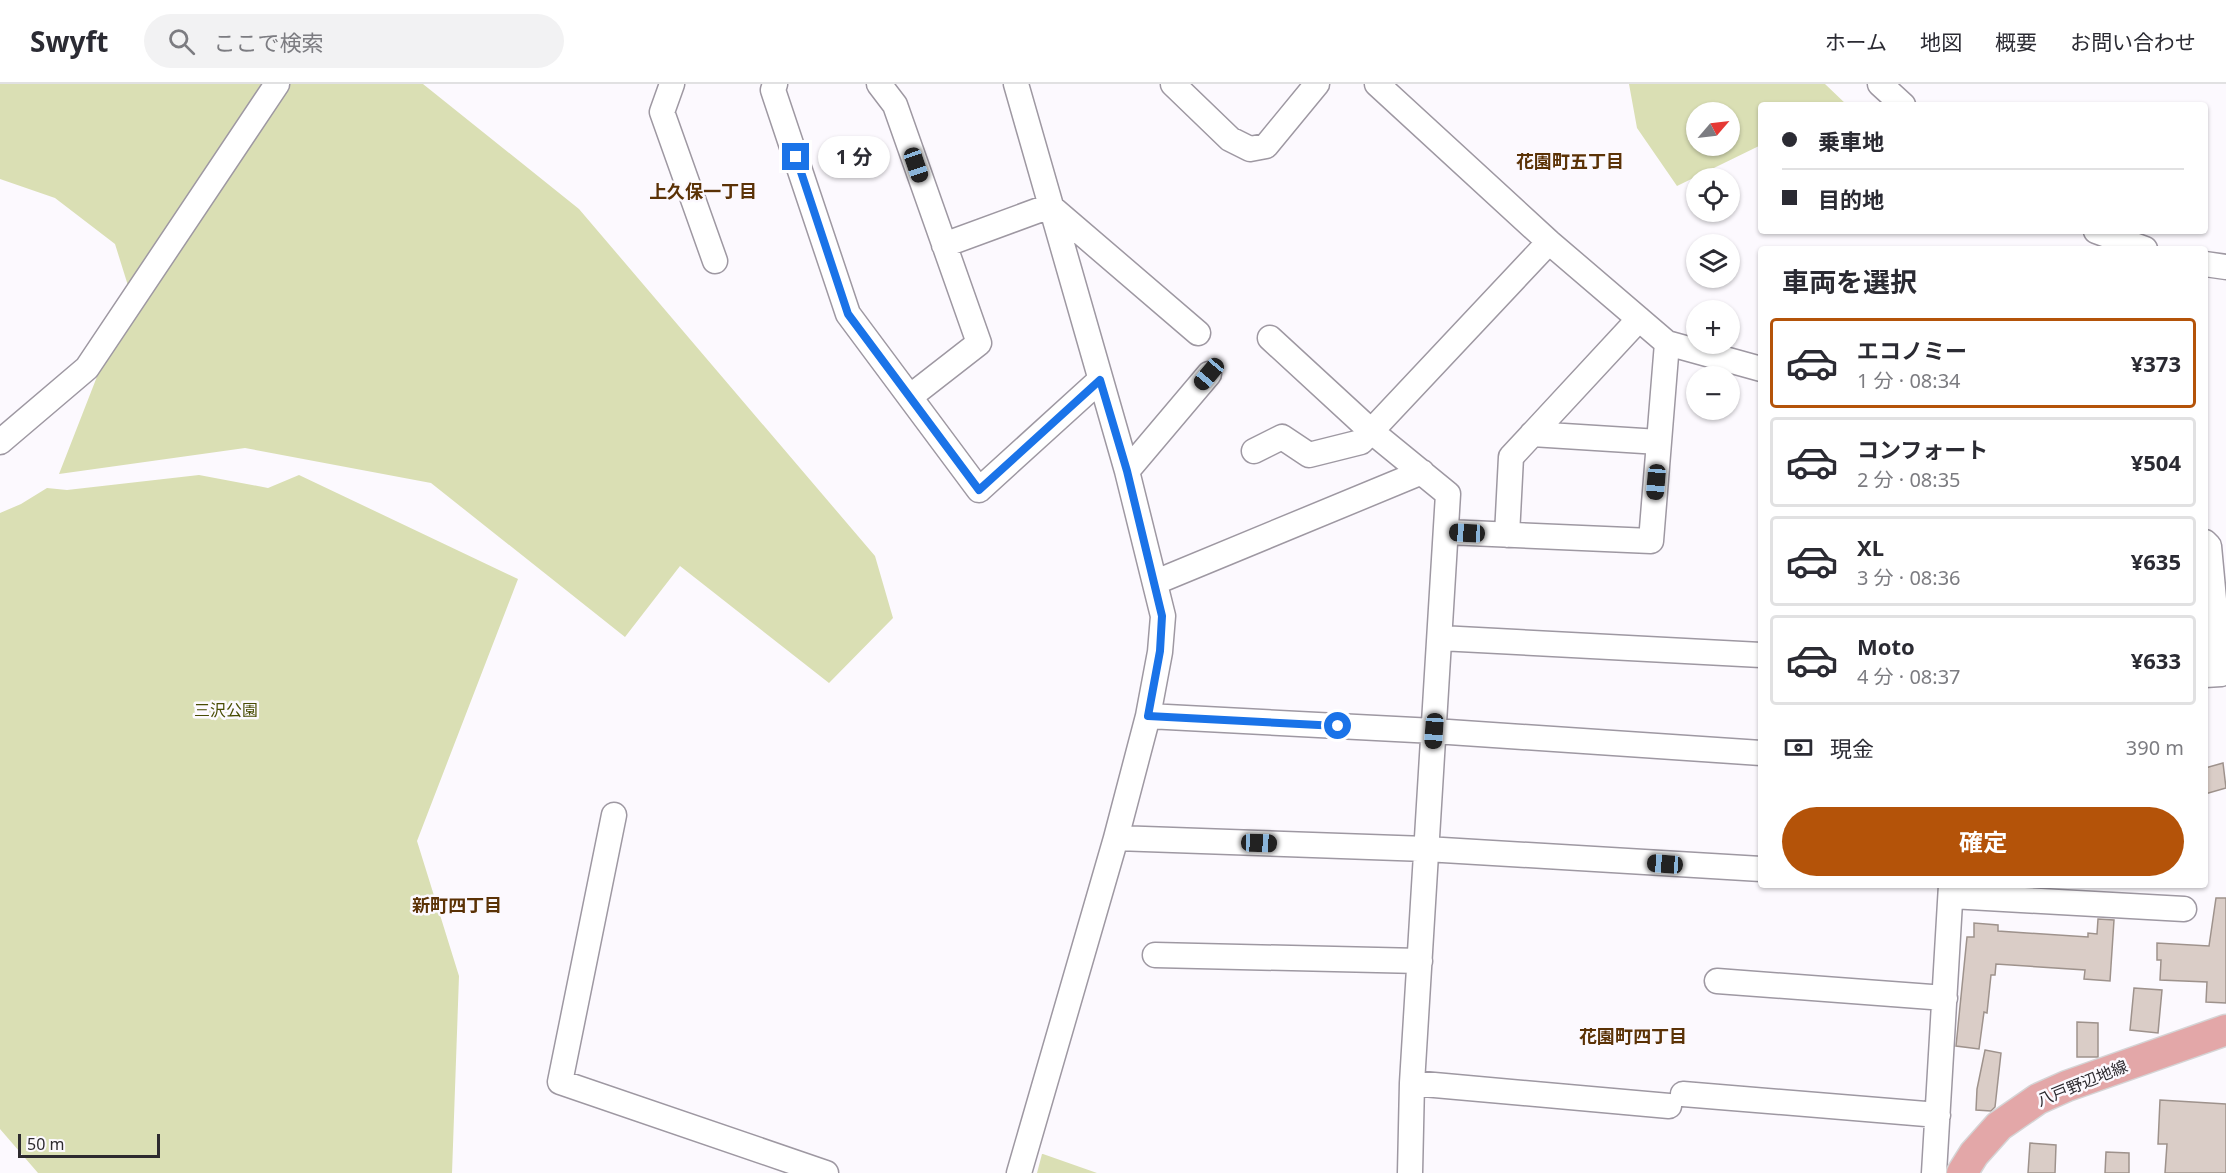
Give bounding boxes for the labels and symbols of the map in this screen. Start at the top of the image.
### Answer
north arrow [1686,102,1740,156]
callout: 1 分 [817,136,889,178]
route end [782,143,809,170]
car [902,145,930,185]
district label: 花園町五丁目 [1516,149,1624,173]
district label: 上久保一丁目 [649,179,757,203]
car [1191,354,1227,394]
car [1645,463,1667,501]
car [1449,523,1485,543]
park label: 三沢公園 [194,699,258,721]
route start [1324,712,1351,739]
car [1424,712,1444,750]
car [1241,833,1277,853]
car [1646,854,1684,874]
district label: 新町四丁目 [412,893,502,917]
district label: 花園町四丁目 [1579,1024,1687,1048]
street label: 八戸野辺地線 [2033,1055,2131,1111]
scale bar [18,1131,160,1158]

